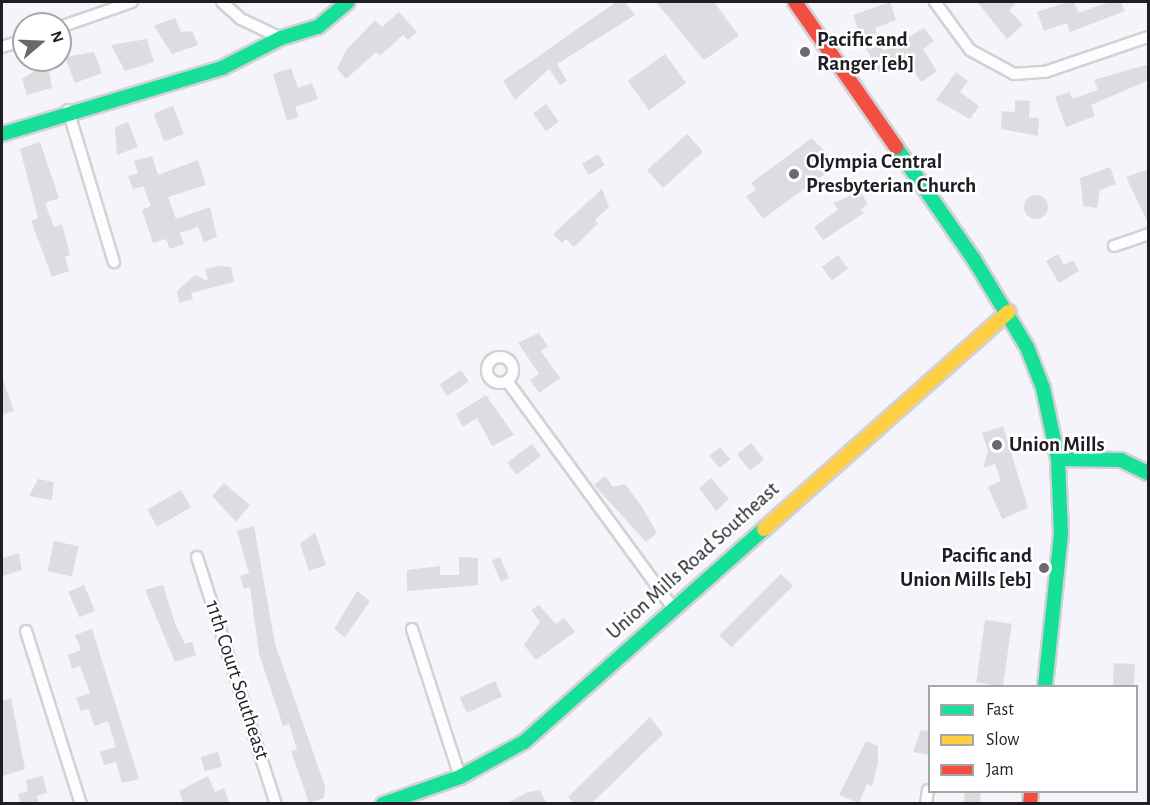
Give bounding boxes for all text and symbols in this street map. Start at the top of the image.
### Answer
north arrow [12,12,72,72]
place label: Pacific and Ranger [eb] [817,27,914,77]
text: N [48,29,67,45]
marker: Pacific and Ranger [eb] [798,45,812,59]
place label: Olympia Central Presbyterian Church [806,149,976,199]
marker: Olympia Central Presbyterian Church [787,167,801,181]
place label: Union Mills [1009,432,1105,458]
marker: Union Mills [990,438,1004,452]
street label: Union Mills Road Southeast [602,477,784,645]
place label: Pacific and Union Mills [eb] [900,543,1032,593]
marker: Pacific and Union Mills [eb] [1037,561,1051,575]
street label: 11th Court Southeast [199,597,275,763]
legend [928,685,1138,793]
text: Fast [986,701,1014,719]
text: Slow [986,731,1019,749]
text: Jam [986,761,1014,779]

